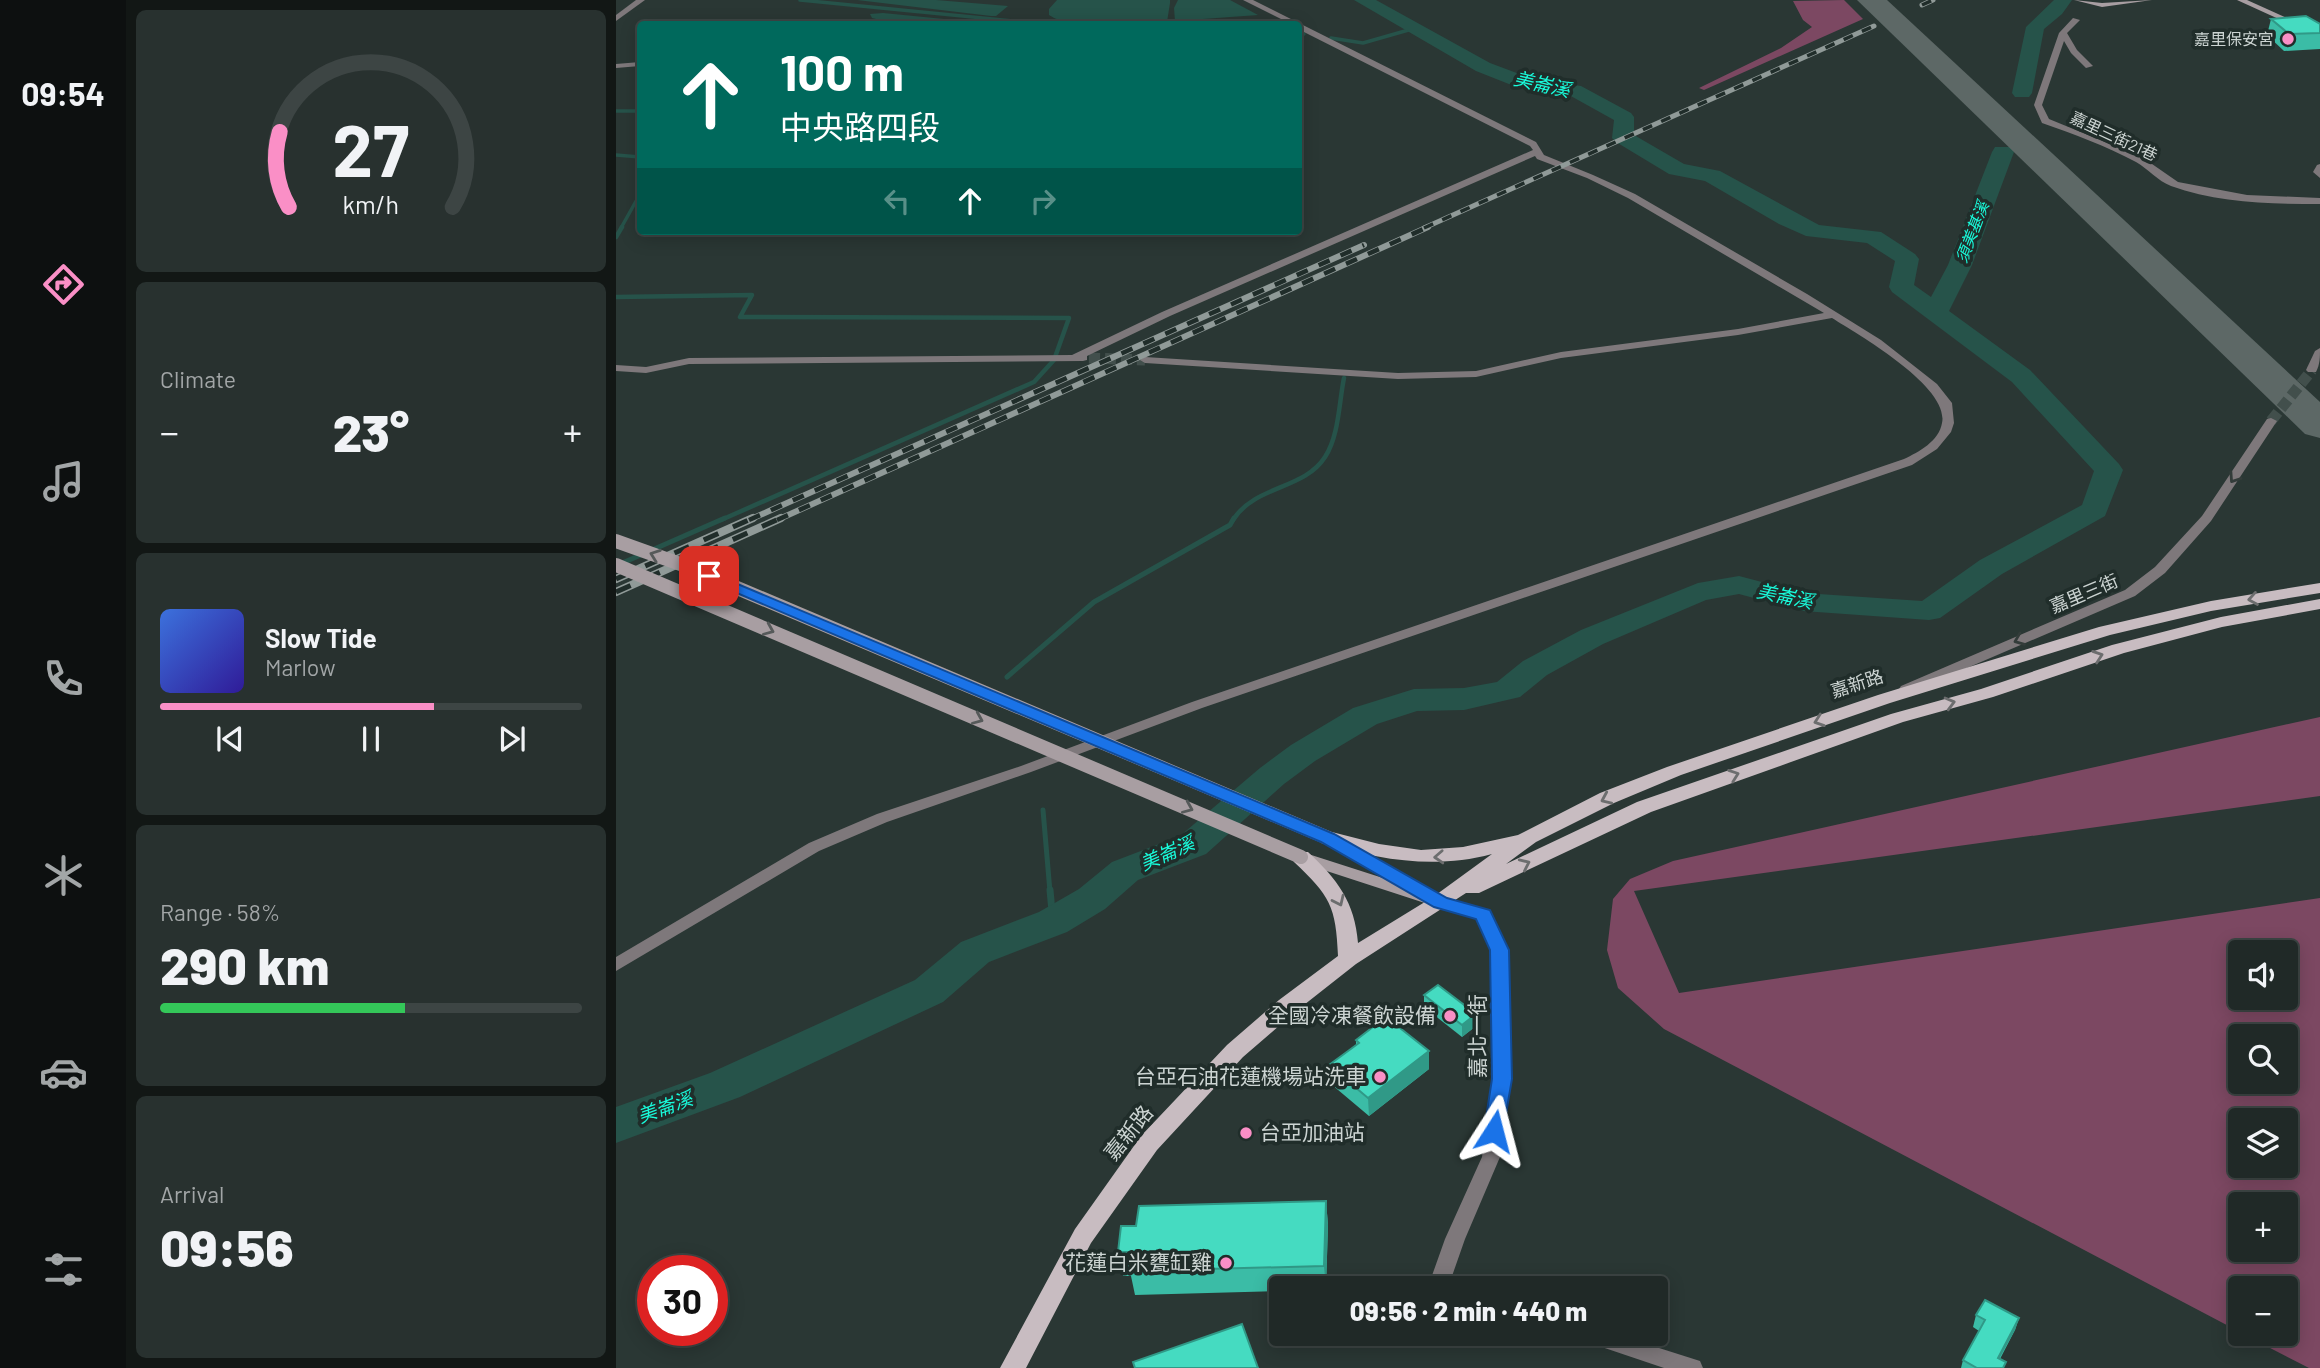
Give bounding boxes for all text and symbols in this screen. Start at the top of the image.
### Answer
place label: 嘉里保安宮 [2194,29,2274,48]
marker: 嘉里保安宮 [2280,31,2296,47]
text: 100 m [780,42,904,101]
icon: ahead [665,49,756,140]
water label: 美崙溪 [1512,66,1575,102]
text: 09:54 [21,74,105,112]
text: 27 [333,104,409,192]
text: 中央路四段 [780,107,940,145]
street label: 嘉里三街21巷 [2068,107,2161,164]
icon: left [878,182,916,220]
icon: ahead [951,182,989,220]
icon: right [1024,182,1062,220]
text: km/h [343,189,399,219]
water label: 須美基溪 [1951,197,1993,265]
icon: directions [39,260,88,309]
text: Climate [160,365,236,393]
text: 23° [333,400,409,462]
text: − [160,408,179,454]
text: + [563,408,582,454]
icon: music [39,457,88,506]
one-way arrow [2229,471,2242,484]
pin [679,546,739,606]
one-way arrow [649,549,661,563]
icon: arrive [690,557,728,595]
street label: 嘉里三街 [2046,569,2121,617]
water label: 美崙溪 [1755,578,1818,613]
one-way arrow [2247,591,2259,606]
one-way arrow [762,621,774,635]
text: Slow Tide [265,622,377,653]
one-way arrow [2014,632,2026,646]
one-way arrow [2091,650,2104,664]
text: Marlow [265,653,336,681]
icon: phone [39,654,88,703]
street label: 嘉新路 [1828,664,1886,702]
one-way arrow [1943,697,1955,712]
one-way arrow [971,711,984,725]
one-way arrow [1814,713,1826,727]
icon: previous [211,720,249,758]
icon: pause [352,720,390,758]
icon: next [493,720,531,758]
one-way arrow [1727,769,1739,783]
one-way arrow [1601,791,1613,805]
one-way arrow [1180,800,1193,814]
water label: 美崙溪 [1136,829,1200,875]
one-way arrow [1433,850,1444,865]
icon: climate [39,851,88,900]
one-way arrow [1518,858,1530,872]
one-way arrow [1331,894,1345,906]
text: Range · 58% [160,898,280,926]
text: 290 km [160,933,329,995]
map controls [2228,940,2298,1346]
button: sound [2228,940,2298,1010]
street label: 嘉北一街 [1464,994,1489,1078]
place label: 全國冷凍餐飲設備 [1268,1002,1436,1027]
marker: 全國冷凍餐飲設備 [1442,1008,1458,1024]
button: search [2228,1024,2298,1094]
icon: car [39,1048,88,1097]
place label: 台亞石油花蓮機場站洗車 [1135,1063,1366,1088]
marker: 台亞石油花蓮機場站洗車 [1372,1069,1388,1085]
water label: 美崙溪 [634,1085,698,1127]
position arrow [1457,1094,1531,1168]
street label: 嘉新路 [1098,1100,1157,1164]
button: layers [2228,1108,2298,1178]
place label: 台亞加油站 [1260,1119,1365,1144]
marker: 台亞加油站 [1238,1125,1254,1141]
text: Arrival [160,1180,224,1208]
button: + [2228,1192,2298,1262]
text: 09:56 [160,1215,294,1277]
icon: filters [39,1245,88,1294]
place label: 花蓮白米甕缸雞 [1065,1249,1212,1274]
speed limit sign: 30 [637,1255,728,1346]
marker: 花蓮白米甕缸雞 [1218,1255,1234,1271]
button: − [2228,1276,2298,1346]
text: 09:56 · 2 min · 440 m [1350,1295,1587,1326]

